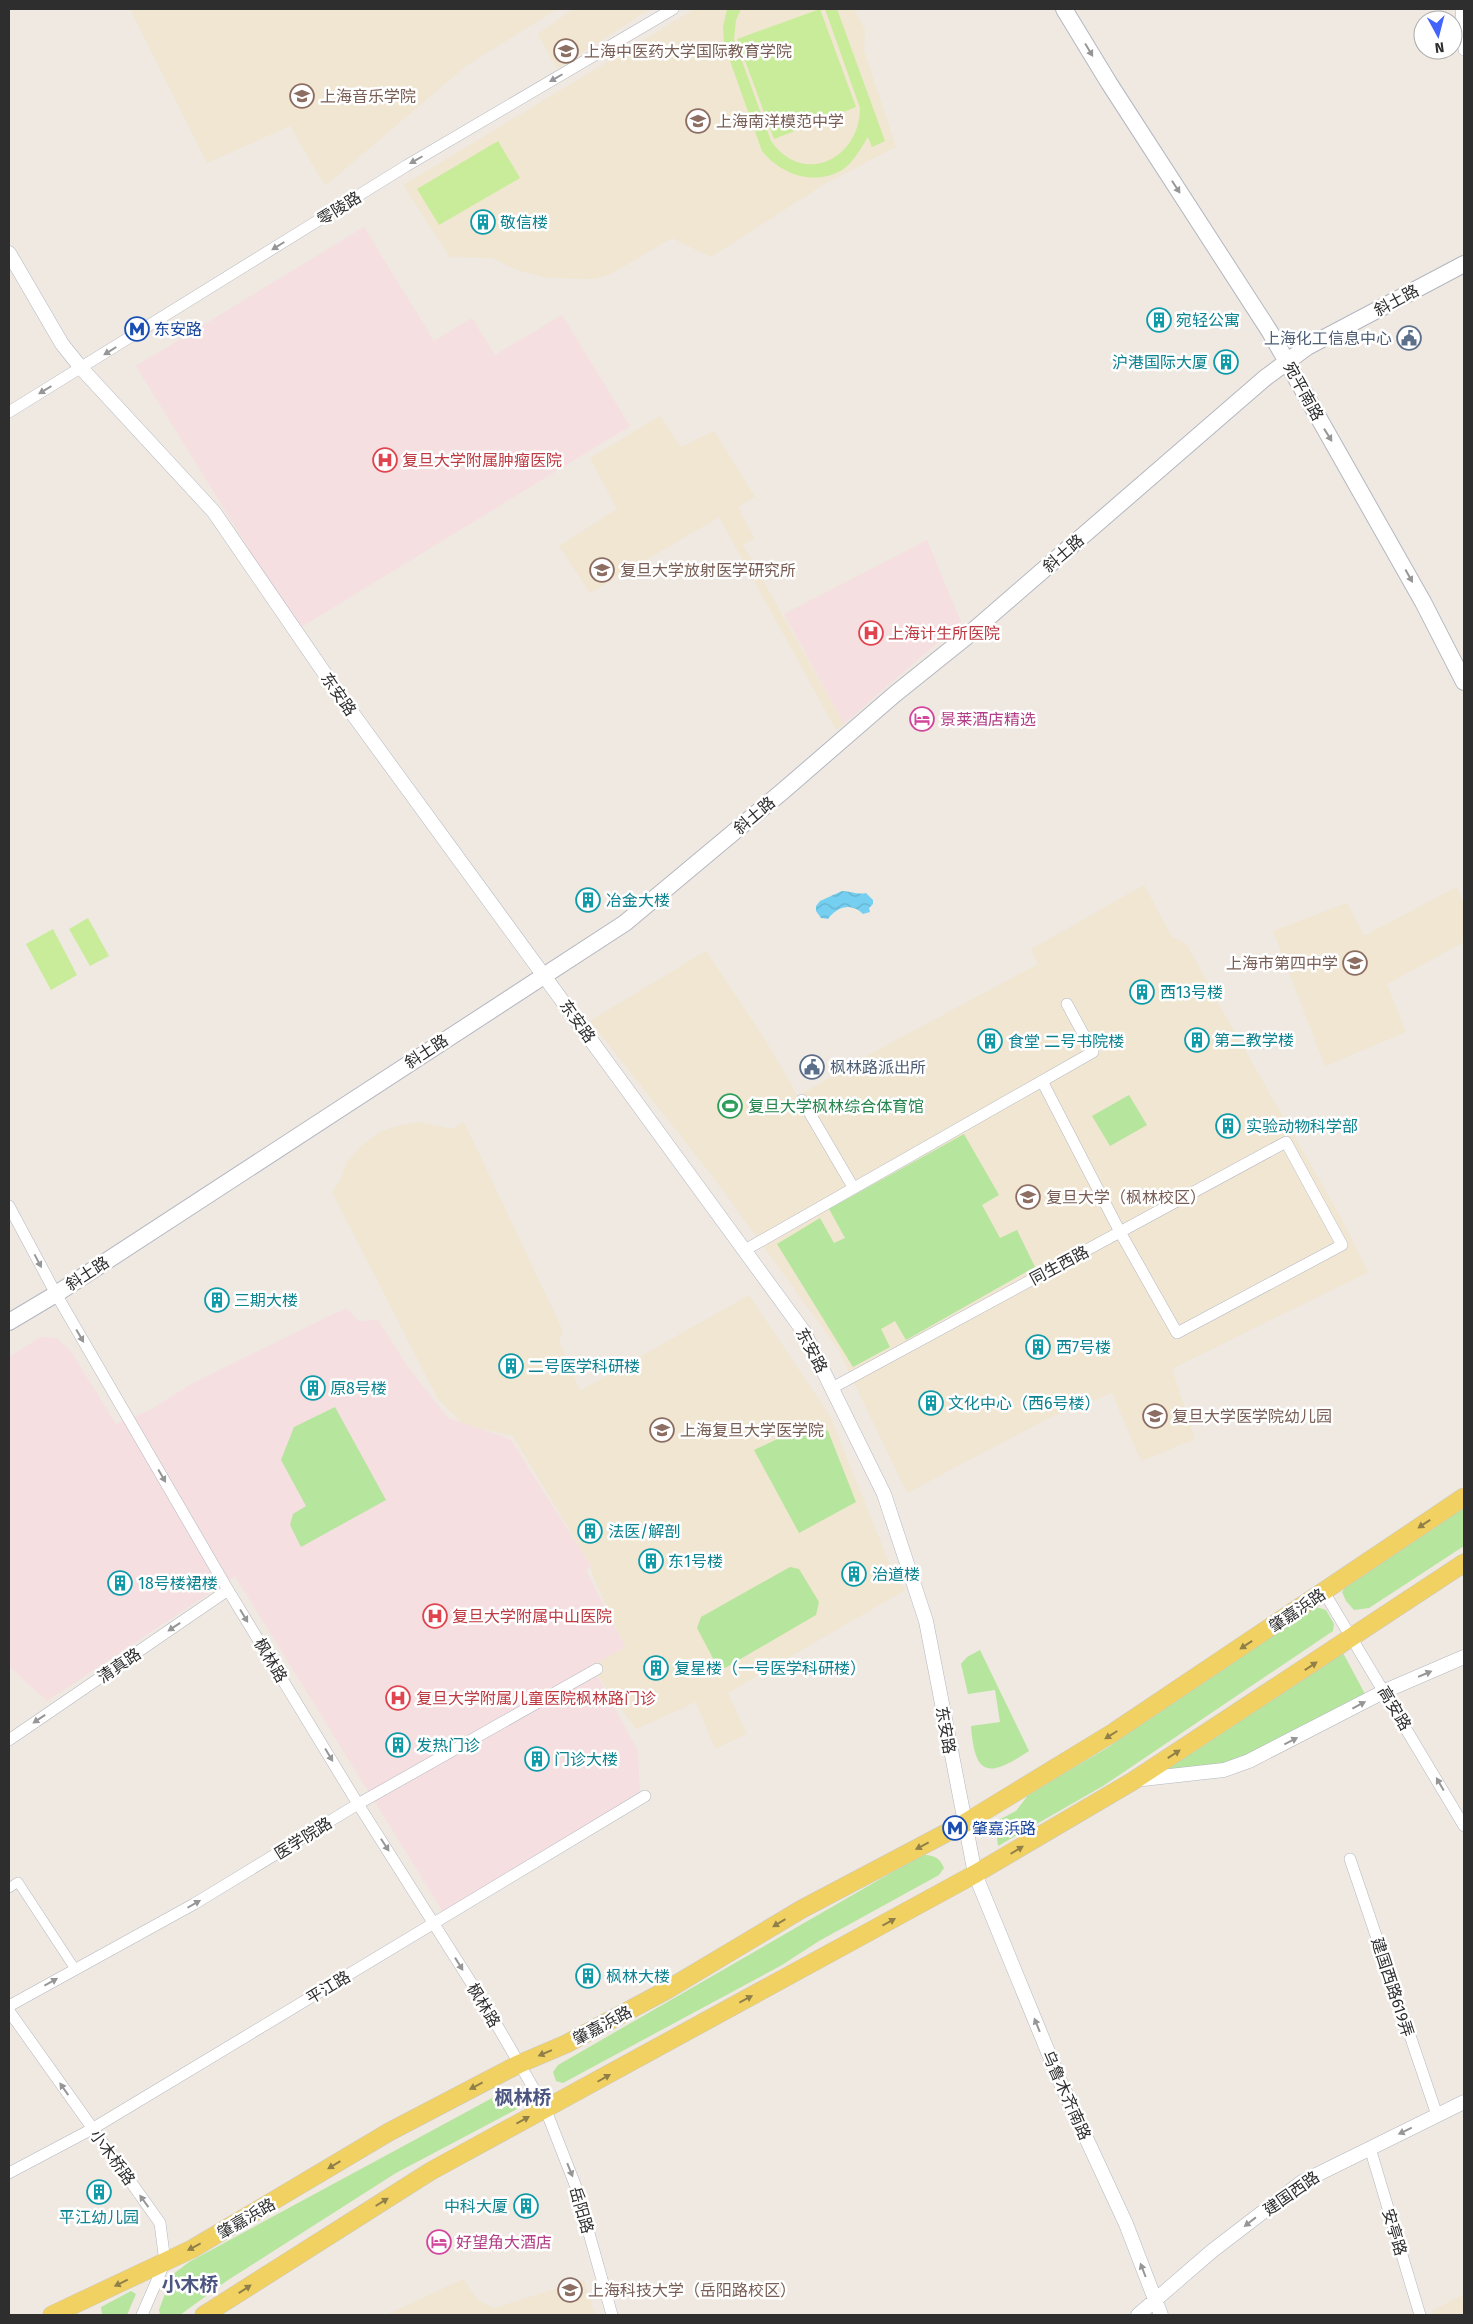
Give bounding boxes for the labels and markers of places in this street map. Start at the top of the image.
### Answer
school or university icon: 上海中医药大学国际教育学院 [553,38,579,64]
place label: 上海中医药大学国际教育学院 [584,42,792,61]
school or university icon: 上海音乐学院 [289,83,315,109]
place label: 上海音乐学院 [320,87,416,106]
school or university icon: 上海南洋模范中学 [685,108,711,134]
place label: 上海南洋模范中学 [716,112,844,131]
building icon: 敬信楼 [470,209,496,235]
place label: 敬信楼 [500,213,548,232]
building icon: 宛轻公寓 [1146,307,1172,333]
place label: 宛轻公寓 [1176,311,1240,330]
metro station icon: 东安路 [124,316,150,342]
place label: 东安路 [154,320,202,339]
public building icon: 上海化工信息中心 [1396,325,1422,351]
place label: 上海化工信息中心 [1264,329,1392,348]
building icon: 沪港国际大厦 [1213,349,1239,375]
place label: 沪港国际大厦 [1112,353,1208,372]
hospital icon: 复旦大学附属肿瘤医院 [372,447,398,473]
place label: 复旦大学附属肿瘤医院 [402,451,562,470]
school or university icon: 复旦大学放射医学研究所 [589,557,615,583]
place label: 复旦大学放射医学研究所 [620,561,796,580]
hospital icon: 上海计生所医院 [858,620,884,646]
place label: 上海计生所医院 [888,624,1000,643]
hotel icon: 景莱酒店精选 [909,706,935,732]
place label: 景莱酒店精选 [940,710,1036,729]
building icon: 冶金大楼 [575,887,601,913]
place label: 冶金大楼 [606,891,670,910]
school or university icon: 上海市第四中学 [1342,950,1368,976]
place label: 上海市第四中学 [1226,954,1338,973]
building icon: 西13号楼 [1129,979,1155,1005]
place label: 西13号楼 [1160,983,1223,1002]
building icon: 第二教学楼 [1184,1027,1210,1053]
building icon: 食堂 二号书院楼 [977,1028,1003,1054]
place label: 第二教学楼 [1214,1031,1294,1050]
place label: 食堂 二号书院楼 [1008,1032,1124,1051]
public building icon: 枫林路派出所 [799,1054,825,1080]
place label: 枫林路派出所 [830,1058,926,1077]
sports icon: 复旦大学枫林综合体育馆 [717,1093,743,1119]
place label: 复旦大学枫林综合体育馆 [748,1097,924,1116]
building icon: 实验动物科学部 [1215,1113,1241,1139]
place label: 实验动物科学部 [1246,1117,1358,1136]
school or university icon: 复旦大学（枫林校区） [1015,1184,1041,1210]
place label: 复旦大学（枫林校区） [1046,1188,1206,1207]
building icon: 三期大楼 [204,1287,230,1313]
place label: 三期大楼 [234,1291,298,1310]
building icon: 西7号楼 [1025,1334,1051,1360]
place label: 西7号楼 [1056,1338,1111,1357]
building icon: 二号医学科研楼 [498,1353,524,1379]
place label: 二号医学科研楼 [528,1357,640,1376]
building icon: 原8号楼 [300,1375,326,1401]
place label: 原8号楼 [330,1379,387,1398]
building icon: 文化中心（西6号楼） [918,1390,944,1416]
place label: 文化中心（西6号楼） [948,1394,1101,1413]
school or university icon: 复旦大学医学院幼儿园 [1142,1403,1168,1429]
place label: 复旦大学医学院幼儿园 [1172,1407,1332,1426]
school or university icon: 上海复旦大学医学院 [649,1417,675,1443]
place label: 上海复旦大学医学院 [680,1421,824,1440]
building icon: 法医/解剖 [577,1518,603,1544]
place label: 法医/解剖 [608,1522,680,1541]
building icon: 东1号楼 [638,1548,664,1574]
place label: 东1号楼 [668,1552,723,1571]
building icon: 治道楼 [841,1561,867,1587]
place label: 治道楼 [872,1565,920,1584]
building icon: 18号楼裙楼 [107,1570,133,1596]
place label: 18号楼裙楼 [138,1574,218,1593]
hospital icon: 复旦大学附属中山医院 [422,1603,448,1629]
place label: 复旦大学附属中山医院 [452,1607,612,1626]
building icon: 复星楼（一号医学科研楼） [643,1655,669,1681]
place label: 复星楼（一号医学科研楼） [674,1659,866,1678]
hospital icon: 复旦大学附属儿童医院枫林路门诊 [385,1685,411,1711]
place label: 复旦大学附属儿童医院枫林路门诊 [416,1689,656,1708]
building icon: 发热门诊 [385,1732,411,1758]
place label: 发热门诊 [416,1736,480,1755]
building icon: 门诊大楼 [524,1746,550,1772]
place label: 门诊大楼 [554,1750,618,1769]
metro station icon: 肇嘉浜路 [942,1815,968,1841]
place label: 肇嘉浜路 [972,1819,1036,1838]
building icon: 枫林大楼 [575,1963,601,1989]
place label: 枫林大楼 [606,1967,670,1986]
building icon: 平江幼儿园 [86,2179,112,2205]
building icon: 中科大厦 [513,2193,539,2219]
place label: 中科大厦 [444,2197,508,2216]
place label: 平江幼儿园 [59,2208,139,2227]
hotel icon: 好望角大酒店 [426,2229,452,2255]
place label: 好望角大酒店 [456,2233,552,2252]
school or university icon: 上海科技大学（岳阳路校区） [557,2277,583,2303]
place label: 上海科技大学（岳阳路校区） [588,2281,796,2300]

